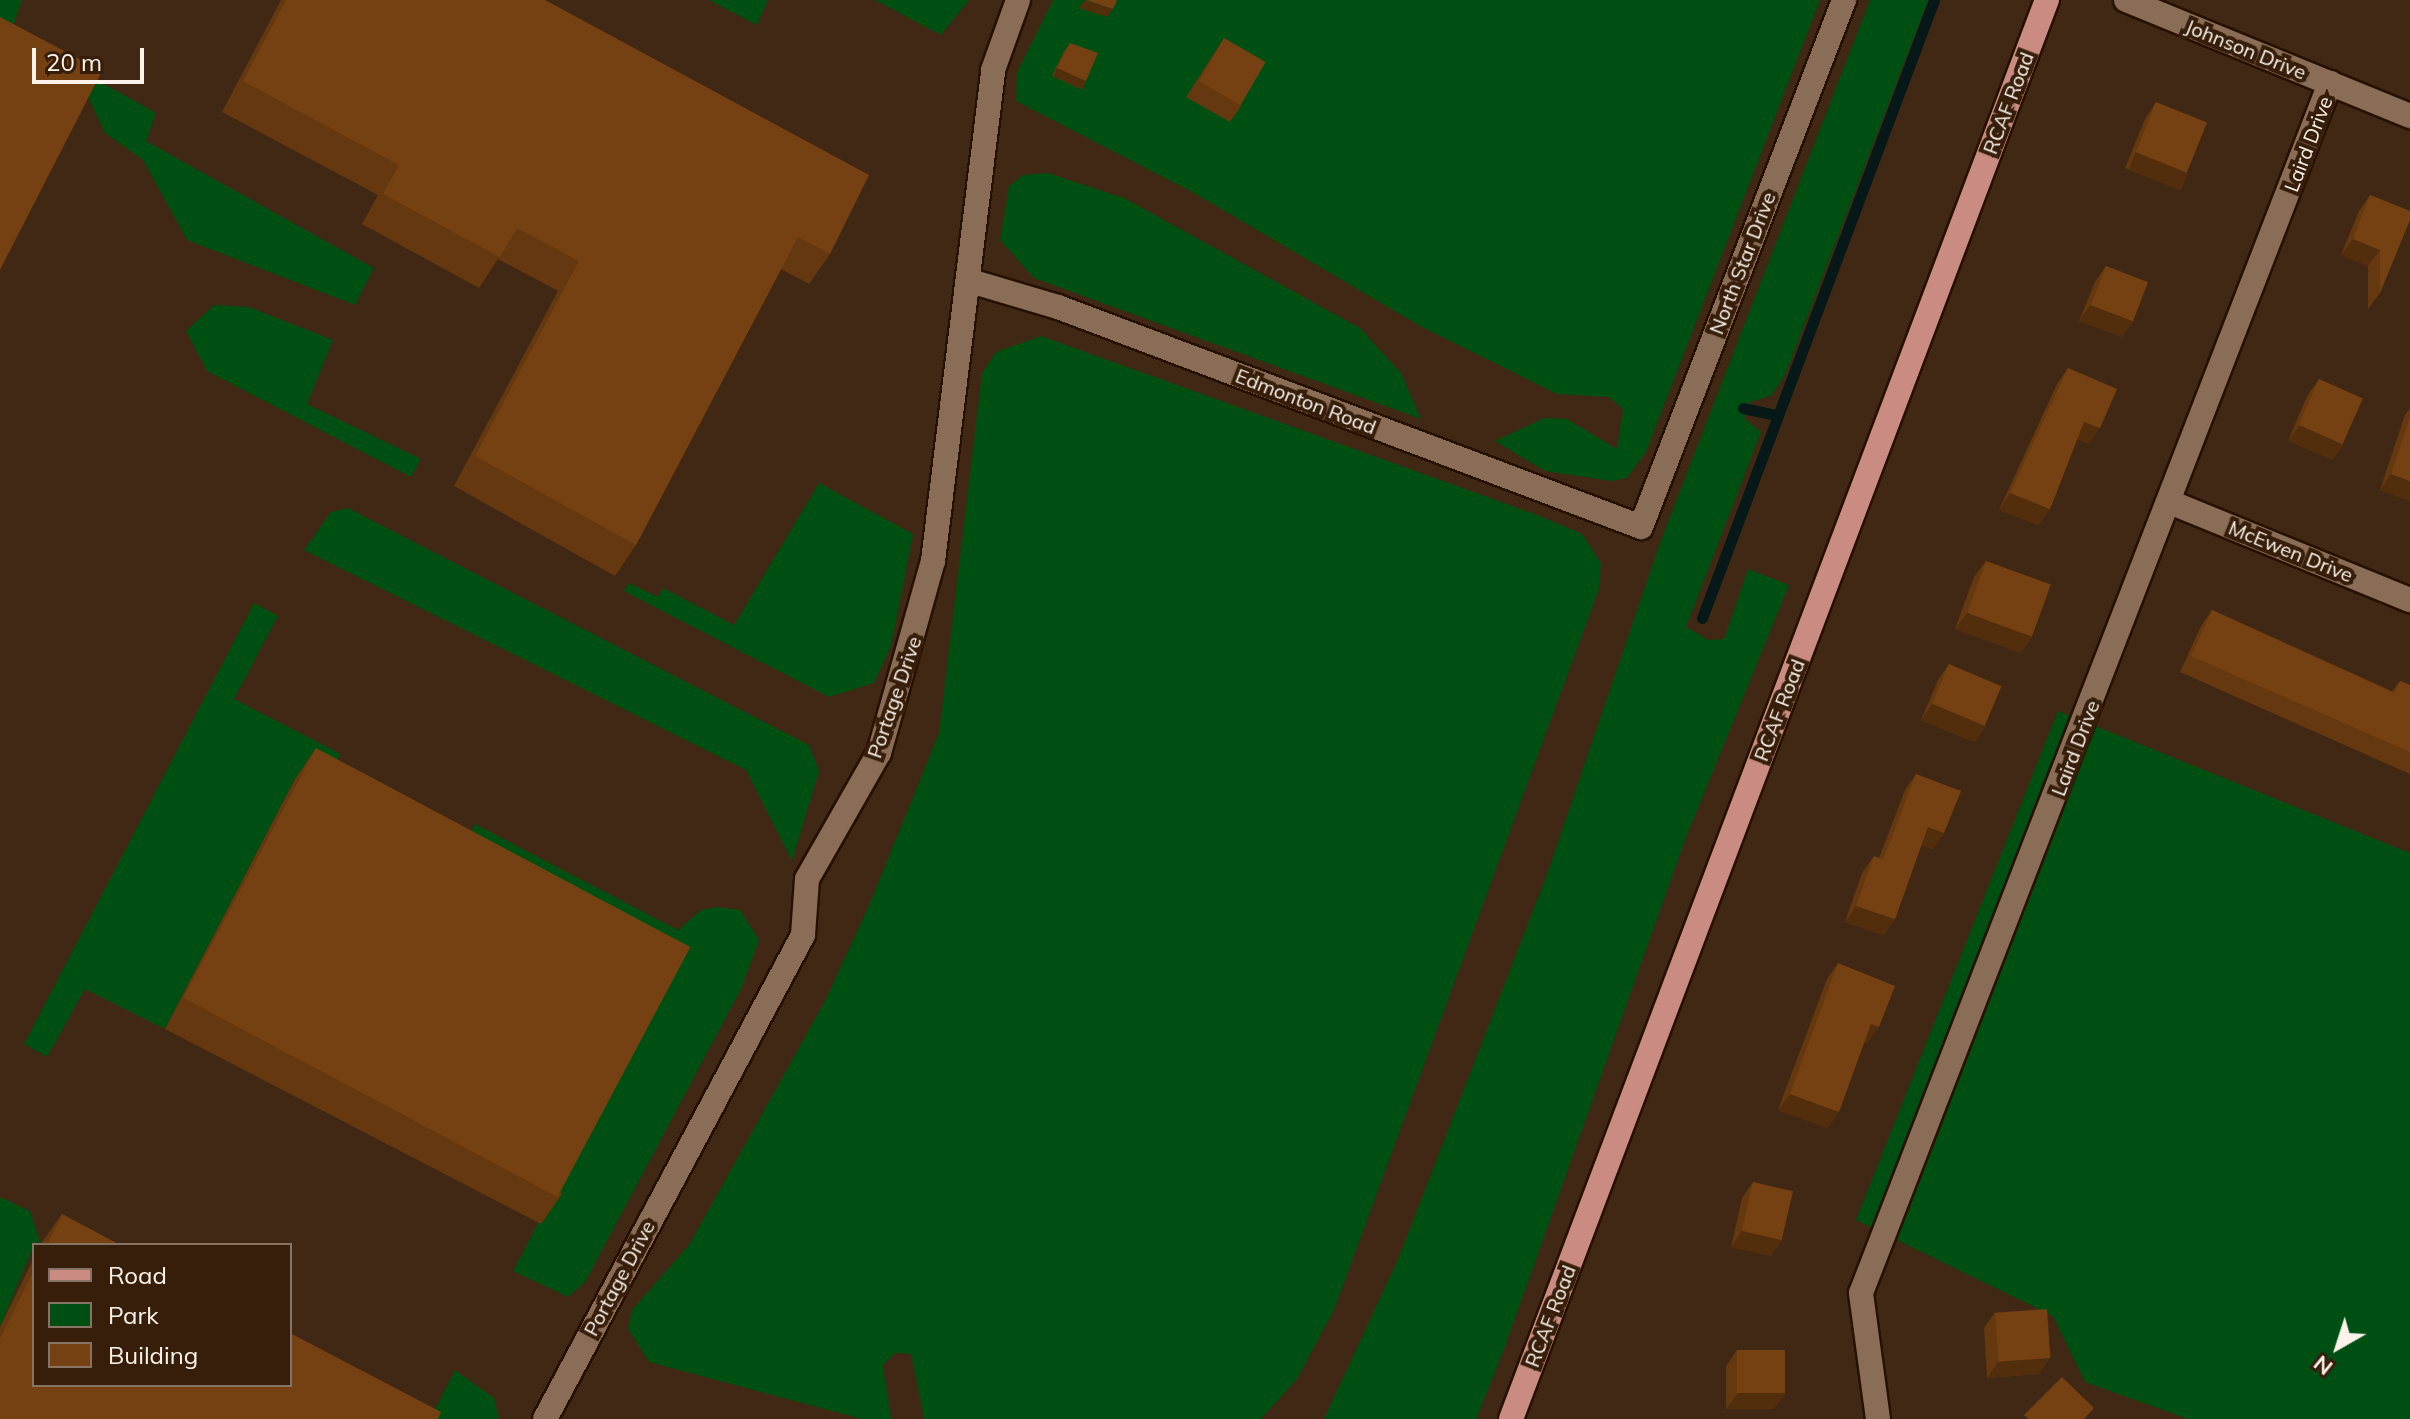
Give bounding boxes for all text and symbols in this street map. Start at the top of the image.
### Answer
street label: Johnson Drive [2182,14,2310,84]
scale bar [36,32,148,82]
text: 20 m [46,47,102,77]
street label: RCAF Road [1978,49,2038,157]
street label: Laird Drive [2279,93,2337,195]
street label: North Star Drive [1704,189,1780,337]
street label: Edmonton Road [1232,363,1380,439]
street label: McEwen Drive [2225,515,2357,587]
street label: Portage Drive [862,633,926,761]
street label: RCAF Road [1749,656,1809,764]
street label: Laird Drive [2046,697,2104,799]
street label: Portage Drive [579,1216,659,1340]
legend [32,1243,292,1387]
text: Road [108,1260,167,1290]
street label: RCAF Road [1520,1262,1580,1370]
text: Park [108,1300,159,1330]
north arrow [2298,1307,2378,1387]
text: Building [108,1340,198,1370]
text: N [2308,1350,2338,1382]

